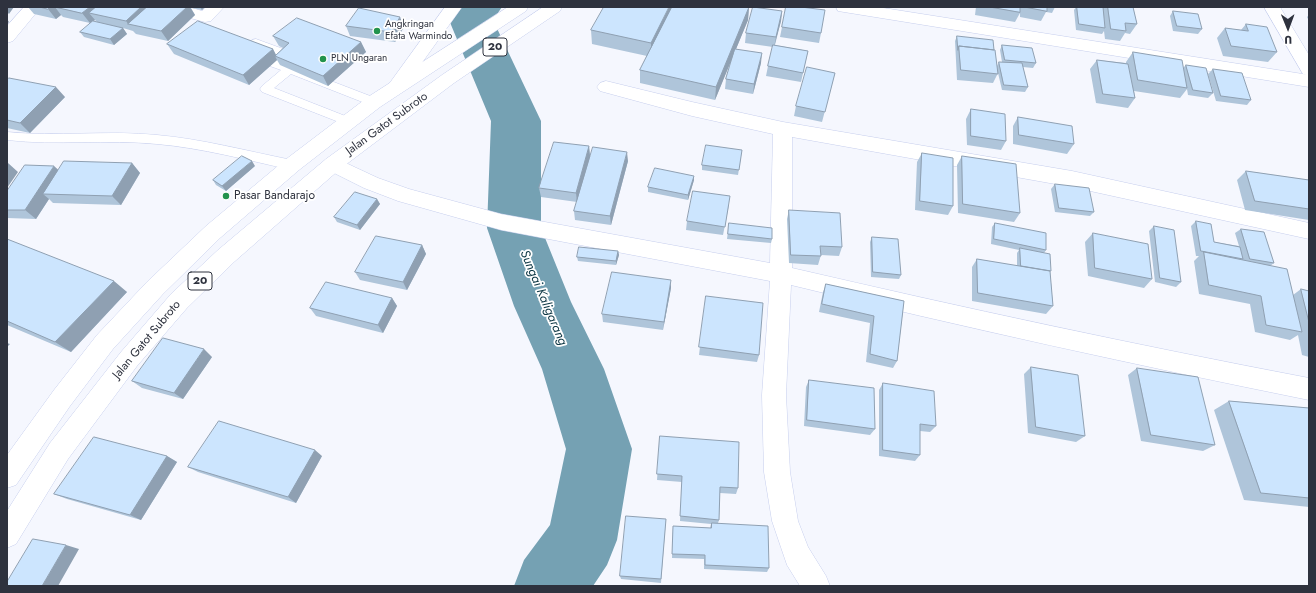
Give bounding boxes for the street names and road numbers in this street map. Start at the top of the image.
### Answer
road number: 20 [483,38,507,56]
street label: Jalan Gatot Subroto [343,89,431,159]
road number: 20 [188,272,212,290]
street label: Jalan Gatot Subroto [110,298,184,382]

